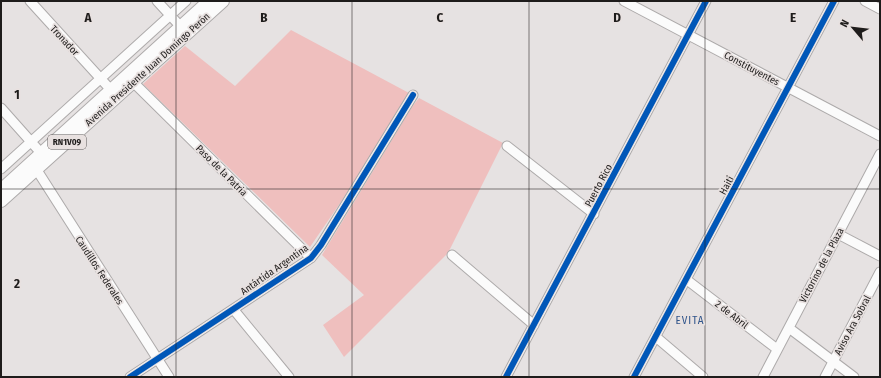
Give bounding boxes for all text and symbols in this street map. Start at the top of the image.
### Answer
north arrow [833,8,873,48]
street label: Avenida Presidente Juan Domingo Perón [82,10,212,128]
text: B [260,10,268,25]
text: C [437,10,444,25]
text: D [613,10,621,25]
text: E [790,10,796,25]
text: N [837,18,852,30]
street label: Tronador [47,23,82,59]
street label: Constituyentes [722,49,781,88]
text: 1 [14,87,20,102]
road number: RN1V09 [48,135,86,149]
street label: Paso de la Patria [193,143,250,199]
street label: Puerto Rico [583,162,615,209]
street label: Haití [716,173,737,197]
street label: Victorino de la Plaza [797,226,847,305]
street label: Caudillos Federales [73,234,126,307]
street label: Antártida Argentina [238,242,311,298]
text: 2 [13,276,20,291]
street label: Aviso Ara Sobral [832,293,874,357]
street label: 2 de Abril [712,298,751,332]
district label: EVITA [676,314,704,327]

